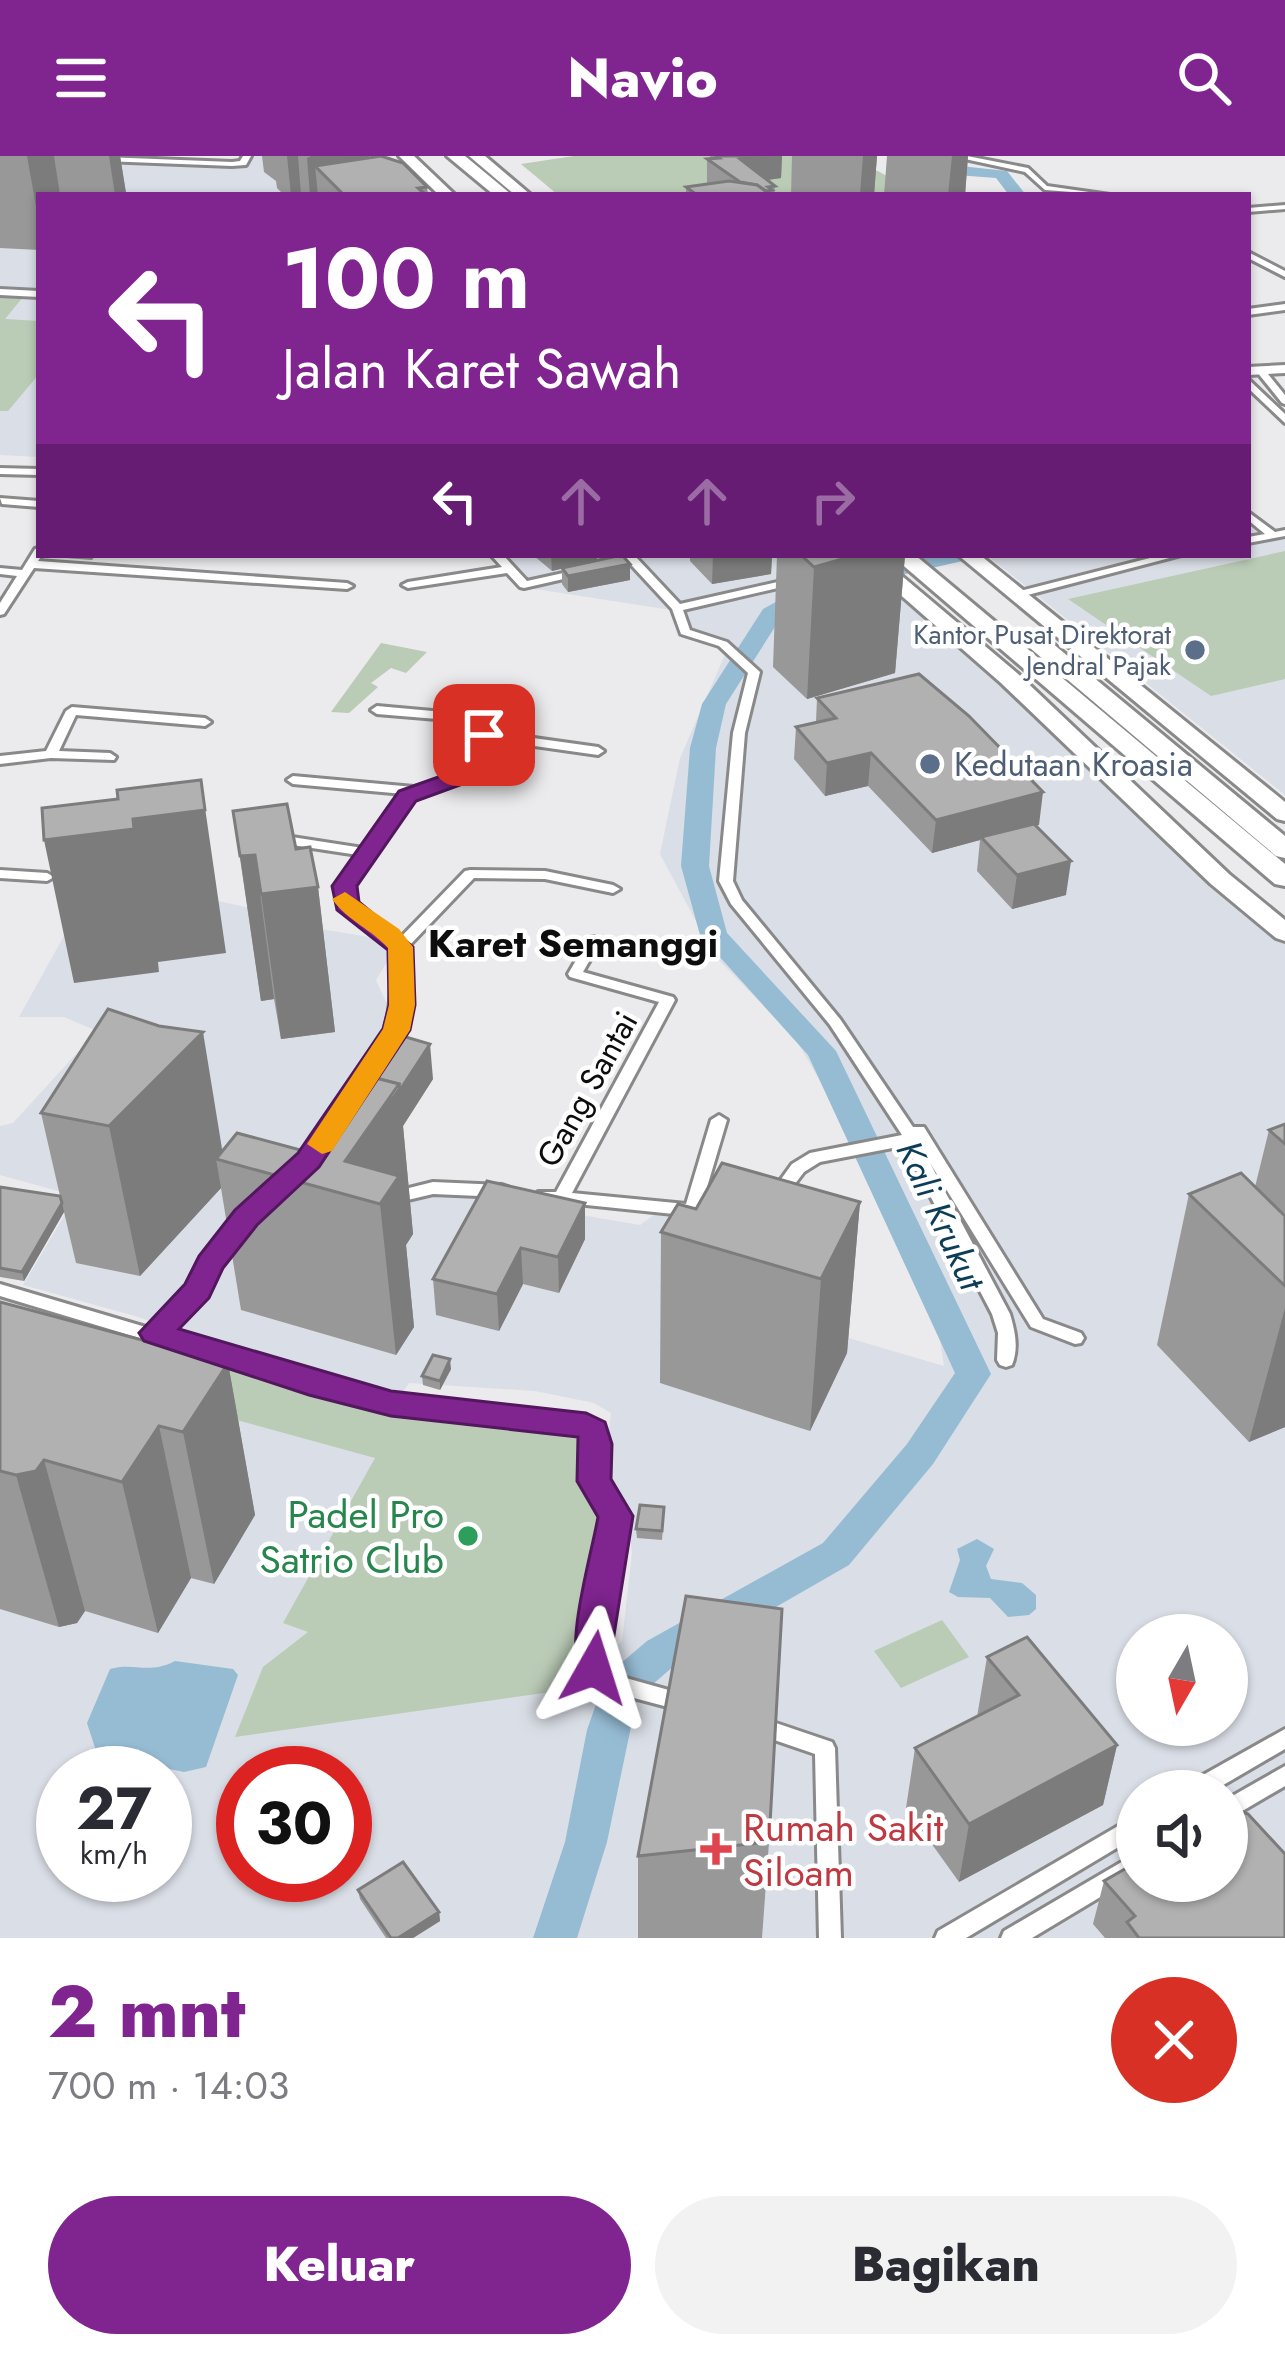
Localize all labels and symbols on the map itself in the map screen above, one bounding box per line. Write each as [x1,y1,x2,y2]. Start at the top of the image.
place label: Kantor Pusat Direktorat Jendral Pajak [913,615,1172,685]
marker: Kantor Pusat Direktorat Jendral Pajak [1182,637,1208,663]
pin [433,684,535,786]
place label: Kedutaan Kroasia [954,741,1193,788]
marker: Kedutaan Kroasia [917,751,943,777]
district label: Karet Semanggi [428,915,718,972]
street label: Gang Santai [525,1003,649,1175]
water label: Kali Krukut [884,1132,999,1301]
place label: Padel Pro Satrio Club [260,1486,444,1588]
marker: Padel Pro Satrio Club [455,1523,481,1549]
position arrow [531,1605,657,1731]
north arrow [1116,1614,1248,1746]
speed limit sign: 30 [216,1746,372,1902]
place label: Rumah Sakit Siloam [743,1799,944,1901]
marker: Rumah Sakit Siloam [700,1833,732,1865]

